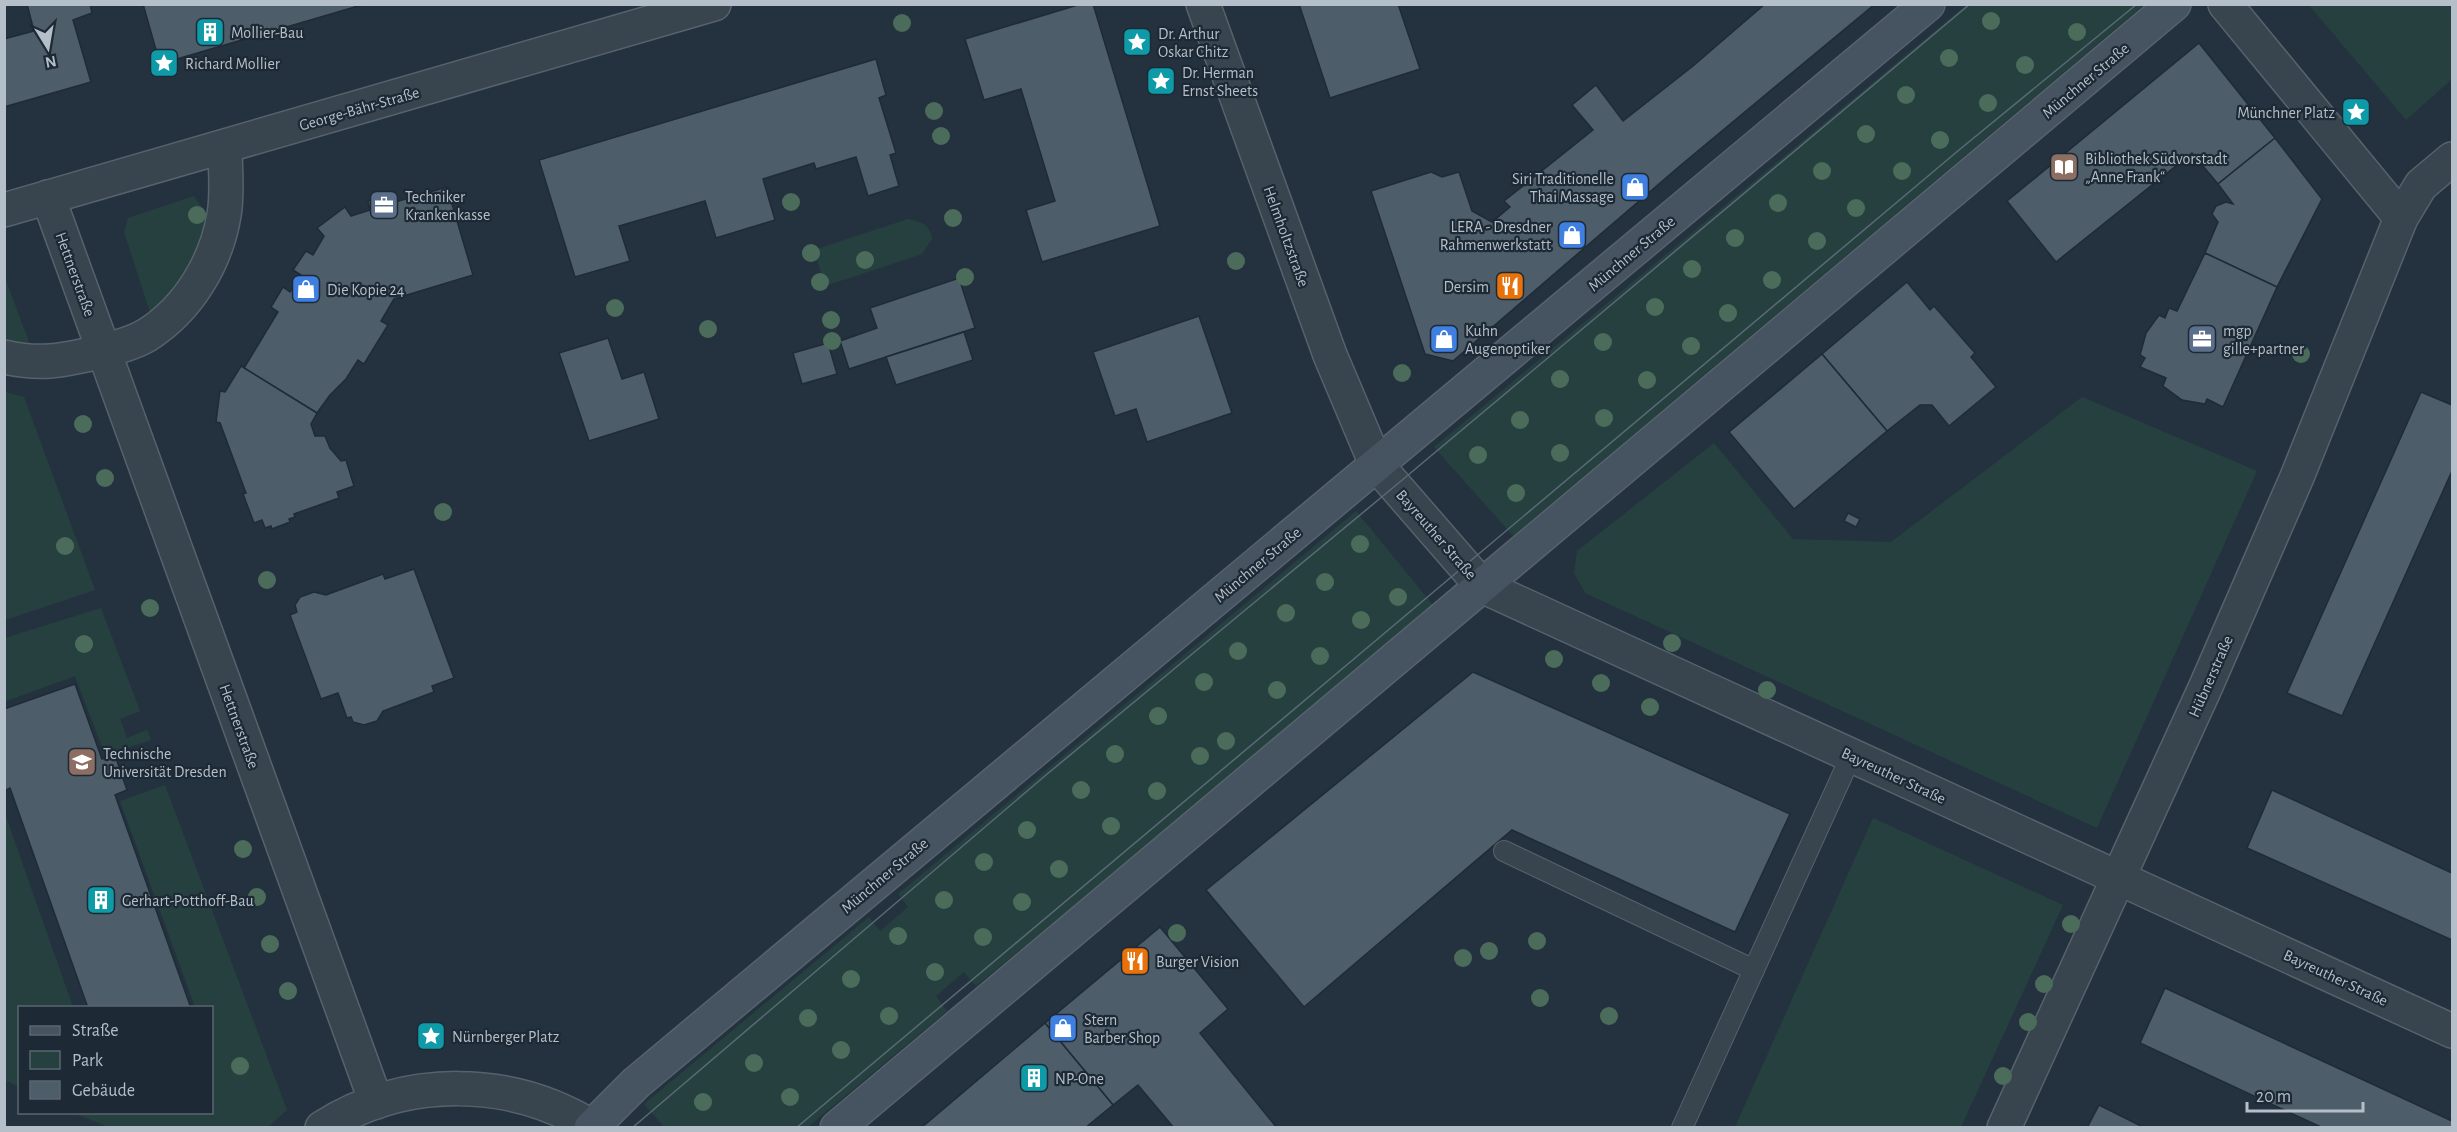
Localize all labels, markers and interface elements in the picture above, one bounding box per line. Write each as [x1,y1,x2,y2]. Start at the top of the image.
building icon: Mollier-Bau [194,16,226,48]
north arrow [18,18,78,78]
place label: Mollier-Bau [231,25,304,41]
place icon: Dr. Arthur Oskar Chitz [1121,26,1153,58]
place label: Dr. Arthur Oskar Chitz [1158,26,1229,60]
street label: Münchner Straße [2039,40,2132,121]
place icon: Richard Mollier [148,47,180,79]
text: N [44,53,58,71]
place label: Richard Mollier [185,56,281,72]
place icon: Dr. Herman Ernst Sheets [1145,65,1177,97]
place label: Dr. Herman Ernst Sheets [1182,65,1258,99]
street label: George-Bähr-Straße [297,84,421,134]
place icon: Münchner Platz [2340,96,2372,128]
place label: Münchner Platz [2237,105,2335,121]
library icon: Bibliothek Südvorstadt „Anne Frank“ [2048,151,2080,183]
place label: Bibliothek Südvorstadt „Anne Frank“ [2085,151,2227,185]
place label: Siri Traditionelle Thai Massage [1512,171,1614,205]
shop icon: Siri Traditionelle Thai Massage [1619,171,1651,203]
street label: Helmholtzstraße [1260,184,1312,289]
office icon: Techniker Krankenkasse [368,189,400,221]
place label: Techniker Krankenkasse [405,189,490,223]
street label: Münchner Straße [1585,213,1678,294]
place label: LERA - Dresdner Rahmenwerkstatt [1440,219,1552,253]
shop icon: LERA - Dresdner Rahmenwerkstatt [1556,219,1588,251]
street label: Hettnerstraße [52,230,98,319]
restaurant icon: Dersim [1494,270,1526,302]
shop icon: Die Kopie 24 [290,273,322,305]
place label: Dersim [1444,279,1489,295]
place label: Die Kopie 24 [327,282,405,298]
shop icon: Kuhn Augenoptiker [1428,323,1460,355]
place label: Kuhn Augenoptiker [1465,323,1551,357]
office icon: mgp gille+partner [2186,323,2218,355]
place label: mgp gille+partner [2223,323,2305,357]
street label: Bayreuther Straße [1392,487,1479,583]
street label: Münchner Straße [1211,524,1304,605]
street label: Hübnerstraße [2186,633,2236,720]
street label: Hettnerstraße [216,682,262,771]
street label: Bayreuther Straße [1838,745,1948,808]
school or university icon: Technische Universität Dresden [66,746,98,778]
place label: Technische Universität Dresden [103,746,227,780]
street label: Münchner Straße [838,835,931,916]
building icon: Gerhart-Potthoff-Bau [85,884,117,916]
place label: Gerhart-Potthoff-Bau [122,893,254,909]
restaurant icon: Burger Vision [1119,945,1151,977]
street label: Bayreuther Straße [2280,947,2390,1010]
place label: Burger Vision [1156,954,1239,970]
legend [18,1006,213,1114]
shop icon: Stern Barber Shop [1047,1012,1079,1044]
place label: Stern Barber Shop [1084,1012,1160,1046]
place icon: Nürnberger Platz [415,1020,447,1052]
text: Straße [72,1022,118,1040]
place label: Nürnberger Platz [452,1029,560,1045]
text: Park [72,1052,104,1070]
building icon: NP-One [1018,1062,1050,1094]
place label: NP-One [1055,1071,1104,1087]
scale bar [2247,1075,2362,1113]
text: Gebäude [72,1082,135,1100]
text: 20 m [2256,1088,2291,1106]

